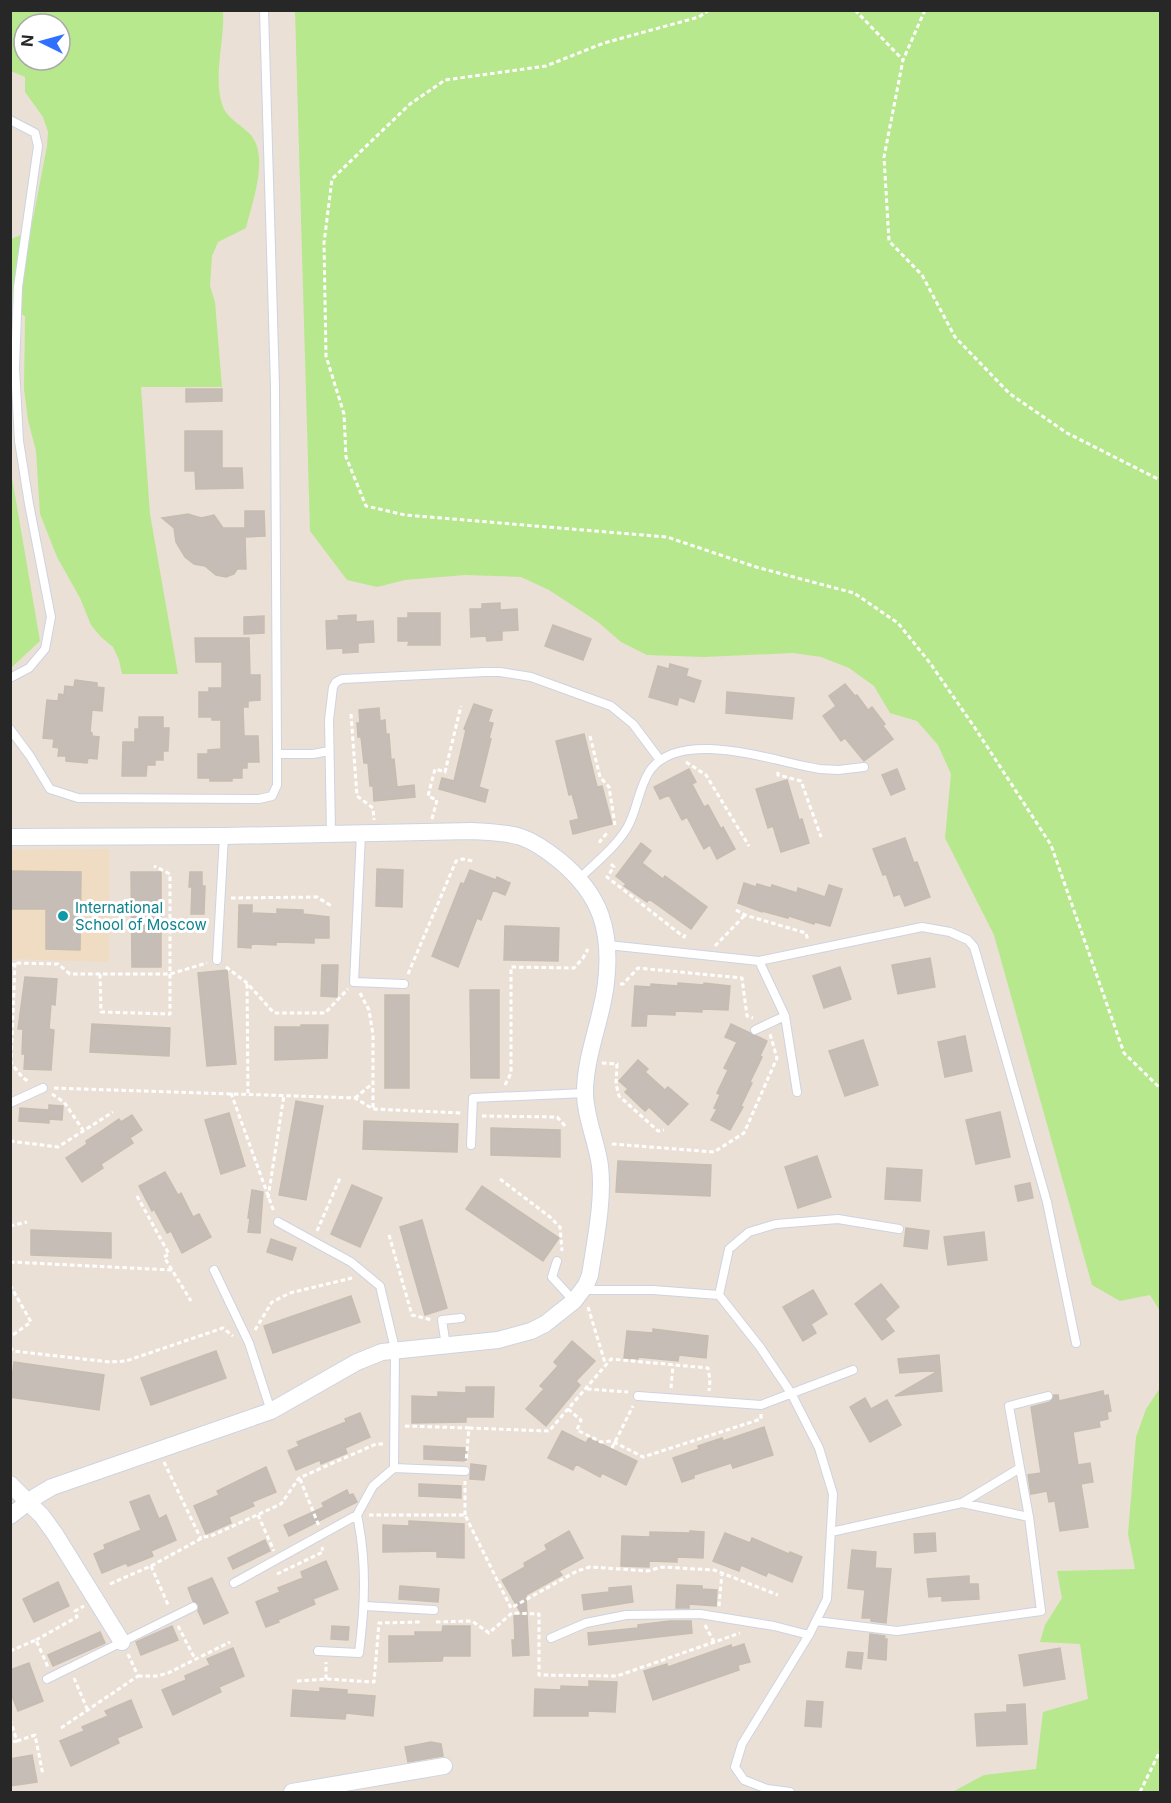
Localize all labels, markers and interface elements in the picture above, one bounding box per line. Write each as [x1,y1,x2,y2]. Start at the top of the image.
north arrow [12,12,72,72]
text: N [17,34,38,48]
place label: International School of Moscow [75,898,207,934]
marker: International School of Moscow [56,909,70,923]

